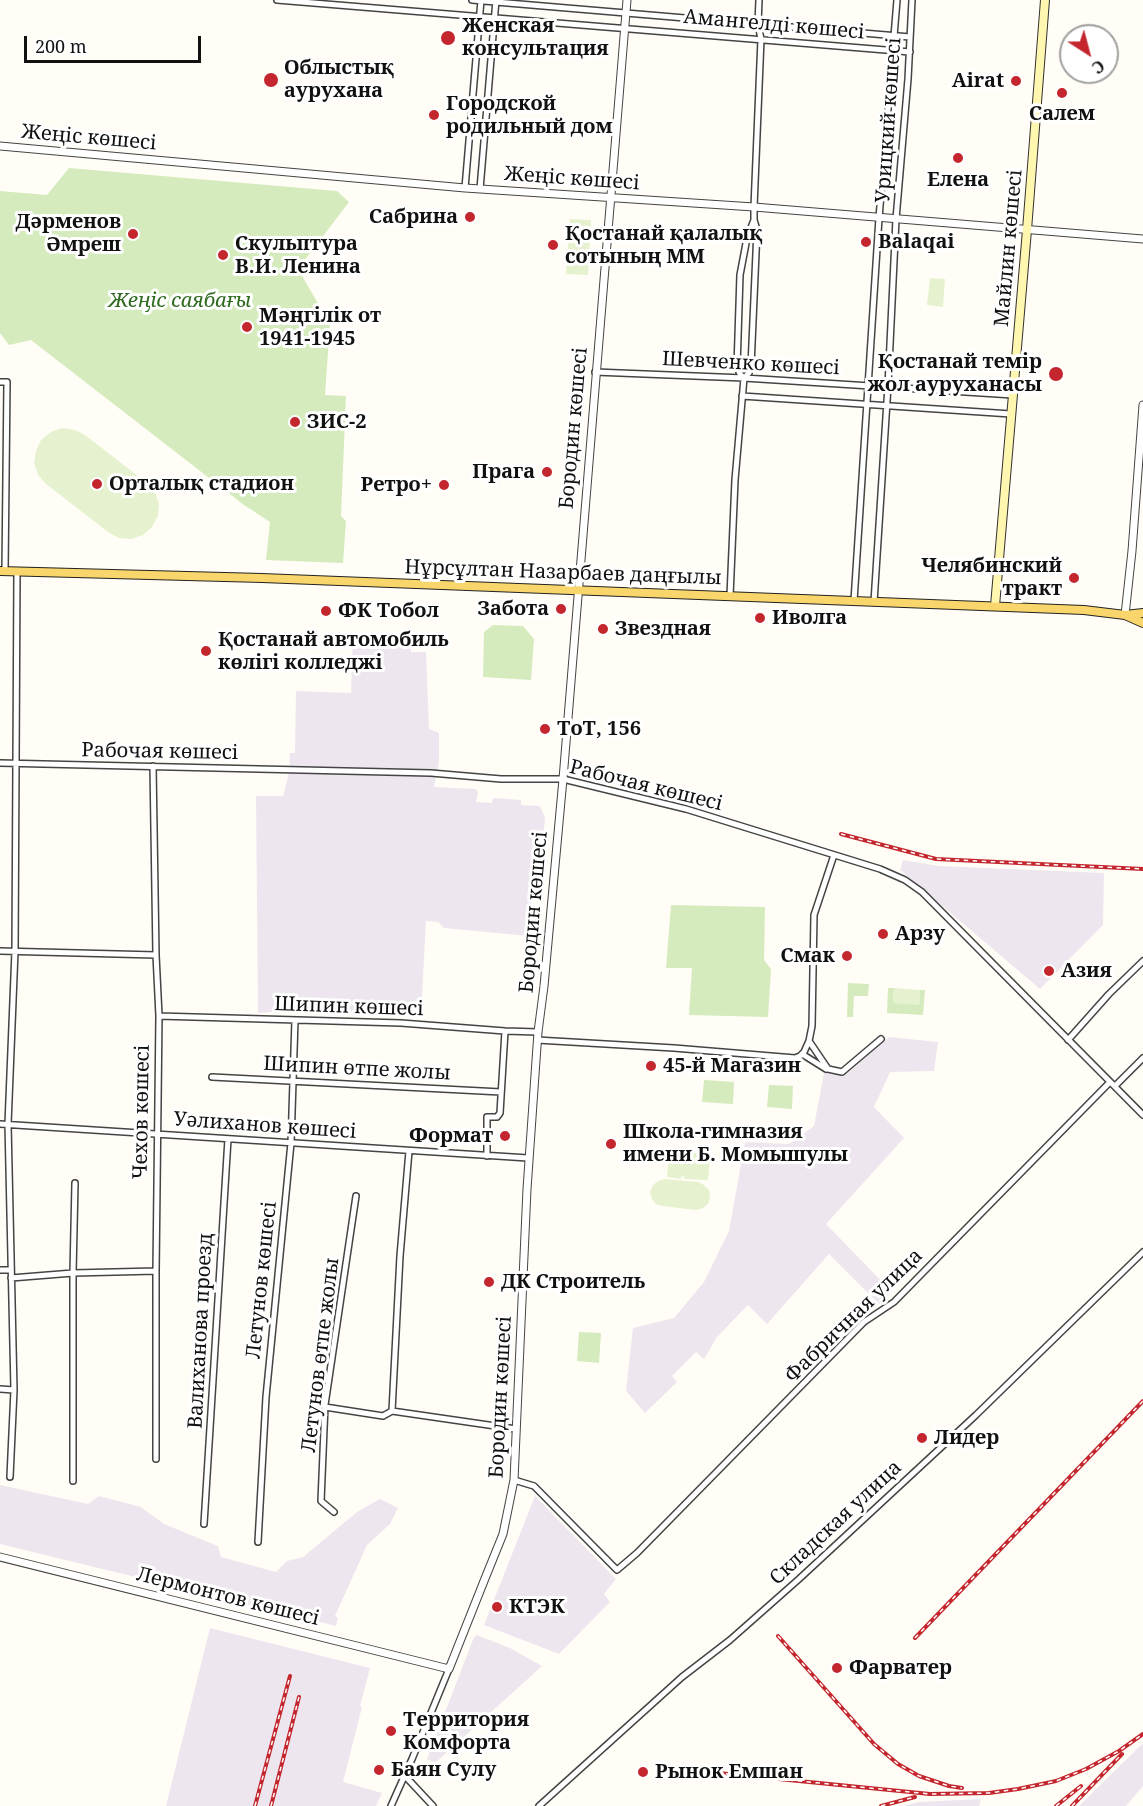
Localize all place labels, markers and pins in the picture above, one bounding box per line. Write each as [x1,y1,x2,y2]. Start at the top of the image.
place label: Женская консультация [462,14,609,61]
marker: Женская консультация [439,29,457,47]
place label: Облыстық аурухана [284,56,394,103]
place label: Airat [952,69,1004,93]
marker: Облыстық аурухана [262,71,280,89]
marker: Airat [1009,74,1023,88]
marker: Салем [1055,86,1069,100]
place label: Городской родильный дом [446,92,612,139]
place label: Салем [1029,102,1095,126]
marker: Городской родильный дом [427,108,441,122]
marker: Елена [951,151,965,165]
place label: Елена [927,168,989,192]
place label: Сабрина [369,205,458,229]
place label: Дәрменов Әмреш [16,210,121,257]
marker: Сабрина [463,210,477,224]
place label: Қостанай қалалық сотының ММ [565,222,763,269]
marker: Дәрменов Әмреш [126,227,140,241]
place label: Balaqai [878,230,954,254]
place label: Скульптура В.И. Ленина [235,232,361,279]
marker: Balaqai [859,235,873,249]
marker: Қостанай қалалық сотының ММ [546,238,560,252]
marker: Скульптура В.И. Ленина [216,248,230,262]
place label: Мәңгілік от 1941-1945 [259,304,381,351]
marker: Мәңгілік от 1941-1945 [240,320,254,334]
place label: Қостанай темір жол ауруханасы [867,350,1042,397]
marker: Қостанай темір жол ауруханасы [1047,365,1065,383]
place label: ЗИС-2 [307,410,367,434]
marker: ЗИС-2 [288,415,302,429]
place label: Прага [472,460,535,484]
marker: Прага [540,465,554,479]
place label: Орталық стадион [109,472,294,496]
place label: Ретро+ [361,473,432,497]
marker: Орталық стадион [90,477,104,491]
marker: Ретро+ [437,478,451,492]
place label: Челябинский тракт [921,554,1062,601]
marker: Челябинский тракт [1067,571,1081,585]
place label: Забота [478,597,549,621]
place label: ФК Тобол [338,599,439,623]
marker: Забота [554,602,568,616]
marker: ФК Тобол [319,604,333,618]
place label: Иволга [772,606,847,630]
marker: Иволга [753,611,767,625]
place label: Звездная [615,617,711,641]
marker: Звездная [596,622,610,636]
place label: Қостанай автомобиль көлігі колледжі [218,628,449,675]
marker: Қостанай автомобиль көлігі колледжі [199,644,213,658]
place label: ТоТ, 156 [557,717,641,741]
marker: ТоТ, 156 [538,722,552,736]
place label: Арзу [895,922,945,946]
marker: Арзу [876,927,890,941]
place label: Смак [781,944,835,968]
marker: Смак [840,949,854,963]
place label: Азия [1061,959,1112,983]
marker: Азия [1042,964,1056,978]
place label: 45-й Магазин [663,1054,801,1078]
marker: 45-й Магазин [644,1059,658,1073]
place label: Школа-гимназия имени Б. Момышулы [623,1120,848,1167]
place label: Формат [409,1124,493,1148]
marker: Формат [498,1129,512,1143]
marker: Школа-гимназия имени Б. Момышулы [604,1137,618,1151]
place label: ДК Строитель [501,1270,645,1294]
marker: ДК Строитель [482,1275,496,1289]
place label: Лидер [934,1426,999,1450]
marker: Лидер [915,1431,929,1445]
place label: КТЭК [509,1595,565,1619]
marker: КТЭК [490,1600,504,1614]
place label: Фарватер [849,1656,952,1680]
marker: Фарватер [830,1661,844,1675]
place label: Территория Комфорта [403,1708,529,1755]
marker: Территория Комфорта [384,1724,398,1738]
place label: Баян Сулу [391,1758,496,1782]
place label: Рынок Емшан [655,1760,803,1784]
marker: Баян Сулу [372,1763,386,1777]
marker: Рынок Емшан [636,1765,650,1779]

